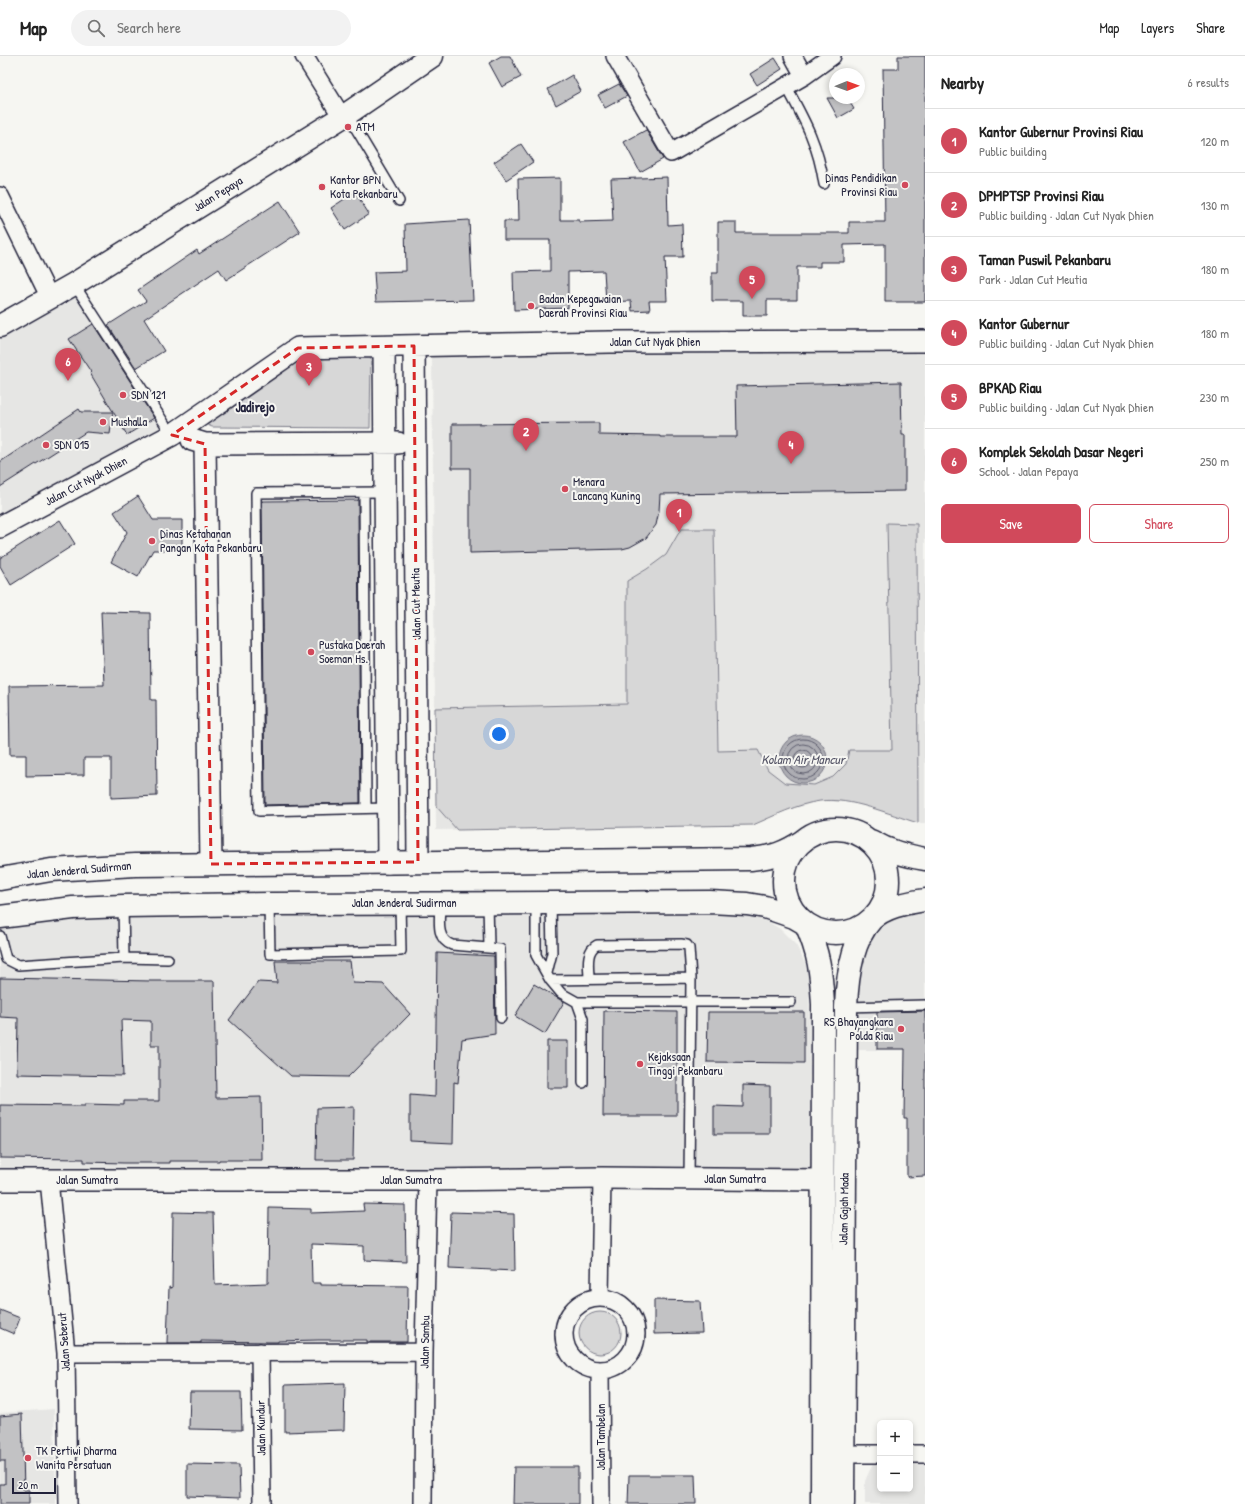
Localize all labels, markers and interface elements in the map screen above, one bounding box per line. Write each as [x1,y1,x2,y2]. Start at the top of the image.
search box [71,10,351,46]
text: Map [20,15,47,41]
icon: search [85,17,107,39]
text: Search here [117,17,181,38]
text: Map [1099,18,1119,37]
text: Layers [1141,18,1174,37]
text: Share [1196,18,1225,37]
north arrow [829,68,865,104]
text: Nearby [941,71,984,94]
text: 6 results [1188,73,1229,91]
place label: ATM [356,118,375,135]
text: Kantor Gubernur Provinsi Riau [979,121,1143,142]
marker: ATM [343,122,353,132]
text: 1 [952,132,956,150]
text: 120 m [1201,132,1229,150]
text: Public building [979,142,1047,160]
place label: Dinas Pendidikan Provinsi Riau [825,169,897,200]
place label: Kantor BPN Kota Pekanbaru [330,171,398,202]
street label: Jalan Pepaya [190,172,246,215]
marker: Dinas Pendidikan Provinsi Riau [900,180,910,190]
marker: Kantor BPN Kota Pekanbaru [317,182,327,192]
text: DPMPTSP Provinsi Riau [979,185,1104,206]
text: 2 [951,196,957,214]
text: 130 m [1201,196,1229,214]
text: Public building · Jalan Cut Nyak Dhien [979,206,1154,224]
text: Taman Puswil Pekanbaru [979,249,1111,270]
text: 3 [951,260,957,278]
text: 180 m [1201,260,1229,278]
pin: 5 [739,266,765,299]
text: Park · Jalan Cut Meutia [979,270,1087,288]
place label: Badan Kepegawaian Daerah Provinsi Riau [539,290,627,321]
marker: Badan Kepegawaian Daerah Provinsi Riau [526,301,536,311]
text: Kantor Gubernur [979,313,1070,334]
text: 4 [952,324,956,342]
text: 180 m [1201,324,1229,342]
street label: Jalan Cut Nyak Dhien [609,333,701,350]
text: Public building · Jalan Cut Nyak Dhien [979,334,1154,352]
pin: 6 [55,348,81,381]
pin: 3 [296,353,322,386]
text: BPKAD Riau [979,377,1042,398]
place label: SDN 121 [131,386,166,403]
text: 5 [951,388,957,406]
text: 230 m [1199,388,1229,406]
marker: SDN 121 [118,390,128,400]
district label: Jadirejo [235,397,275,417]
text: Public building · Jalan Cut Nyak Dhien [979,398,1154,416]
place label: Mushalla [111,413,147,430]
marker: Mushalla [98,417,108,427]
pin: 2 [513,418,539,451]
pin: 4 [778,431,804,464]
place label: SDN 015 [54,436,89,453]
marker: SDN 015 [41,440,51,450]
text: Komplek Sekolah Dasar Negeri [979,441,1144,462]
street label: Jalan Cut Nyak Dhien [42,452,130,509]
text: 6 [951,452,957,470]
text: 250 m [1200,452,1229,470]
text: School · Jalan Pepaya [979,462,1078,480]
place label: Menara Lancang Kuning [573,473,640,504]
marker: Menara Lancang Kuning [560,484,570,494]
pin: 1 [666,499,692,532]
button: Save [941,504,1081,543]
button: Share [1089,504,1229,543]
place label: Dinas Ketahanan Pangan Kota Pekanbaru [160,525,262,556]
marker: Dinas Ketahanan Pangan Kota Pekanbaru [147,536,157,546]
street label: Jalan Cut Meutia [406,568,425,640]
place label: Pustaka Daerah Soeman Hs. [319,636,385,667]
marker: Pustaka Daerah Soeman Hs. [306,647,316,657]
your location [489,724,509,744]
water label: Kolam Air Mancur [761,750,847,768]
street label: Jalan Jenderal Sudirman [26,856,132,883]
street label: Jalan Jenderal Sudirman [351,894,457,911]
place label: RS Bhayangkara Polda Riau [824,1013,893,1044]
marker: RS Bhayangkara Polda Riau [896,1024,906,1034]
place label: Kejaksaan Tinggi Pekanbaru [648,1048,723,1079]
marker: Kejaksaan Tinggi Pekanbaru [635,1059,645,1069]
street label: Jalan Sumatra [704,1170,766,1187]
street label: Jalan Sumatra [56,1171,118,1188]
street label: Jalan Sumatra [380,1171,442,1188]
street label: Jalan Gajah Mada [834,1172,853,1245]
street label: Jalan Seberut [53,1311,74,1372]
street label: Jalan Sambu [416,1315,433,1369]
street label: Jalan Kundur [252,1400,269,1456]
street label: Jalan Tambelan [592,1404,609,1470]
map controls [877,1420,913,1492]
button: + [877,1420,913,1456]
place label: TK Pertiwi Dharma Wanita Persatuan [36,1442,117,1473]
marker: TK Pertiwi Dharma Wanita Persatuan [23,1453,33,1463]
button: − [877,1456,913,1492]
scale bar [12,1476,56,1495]
text: 20 m [18,1478,38,1492]

